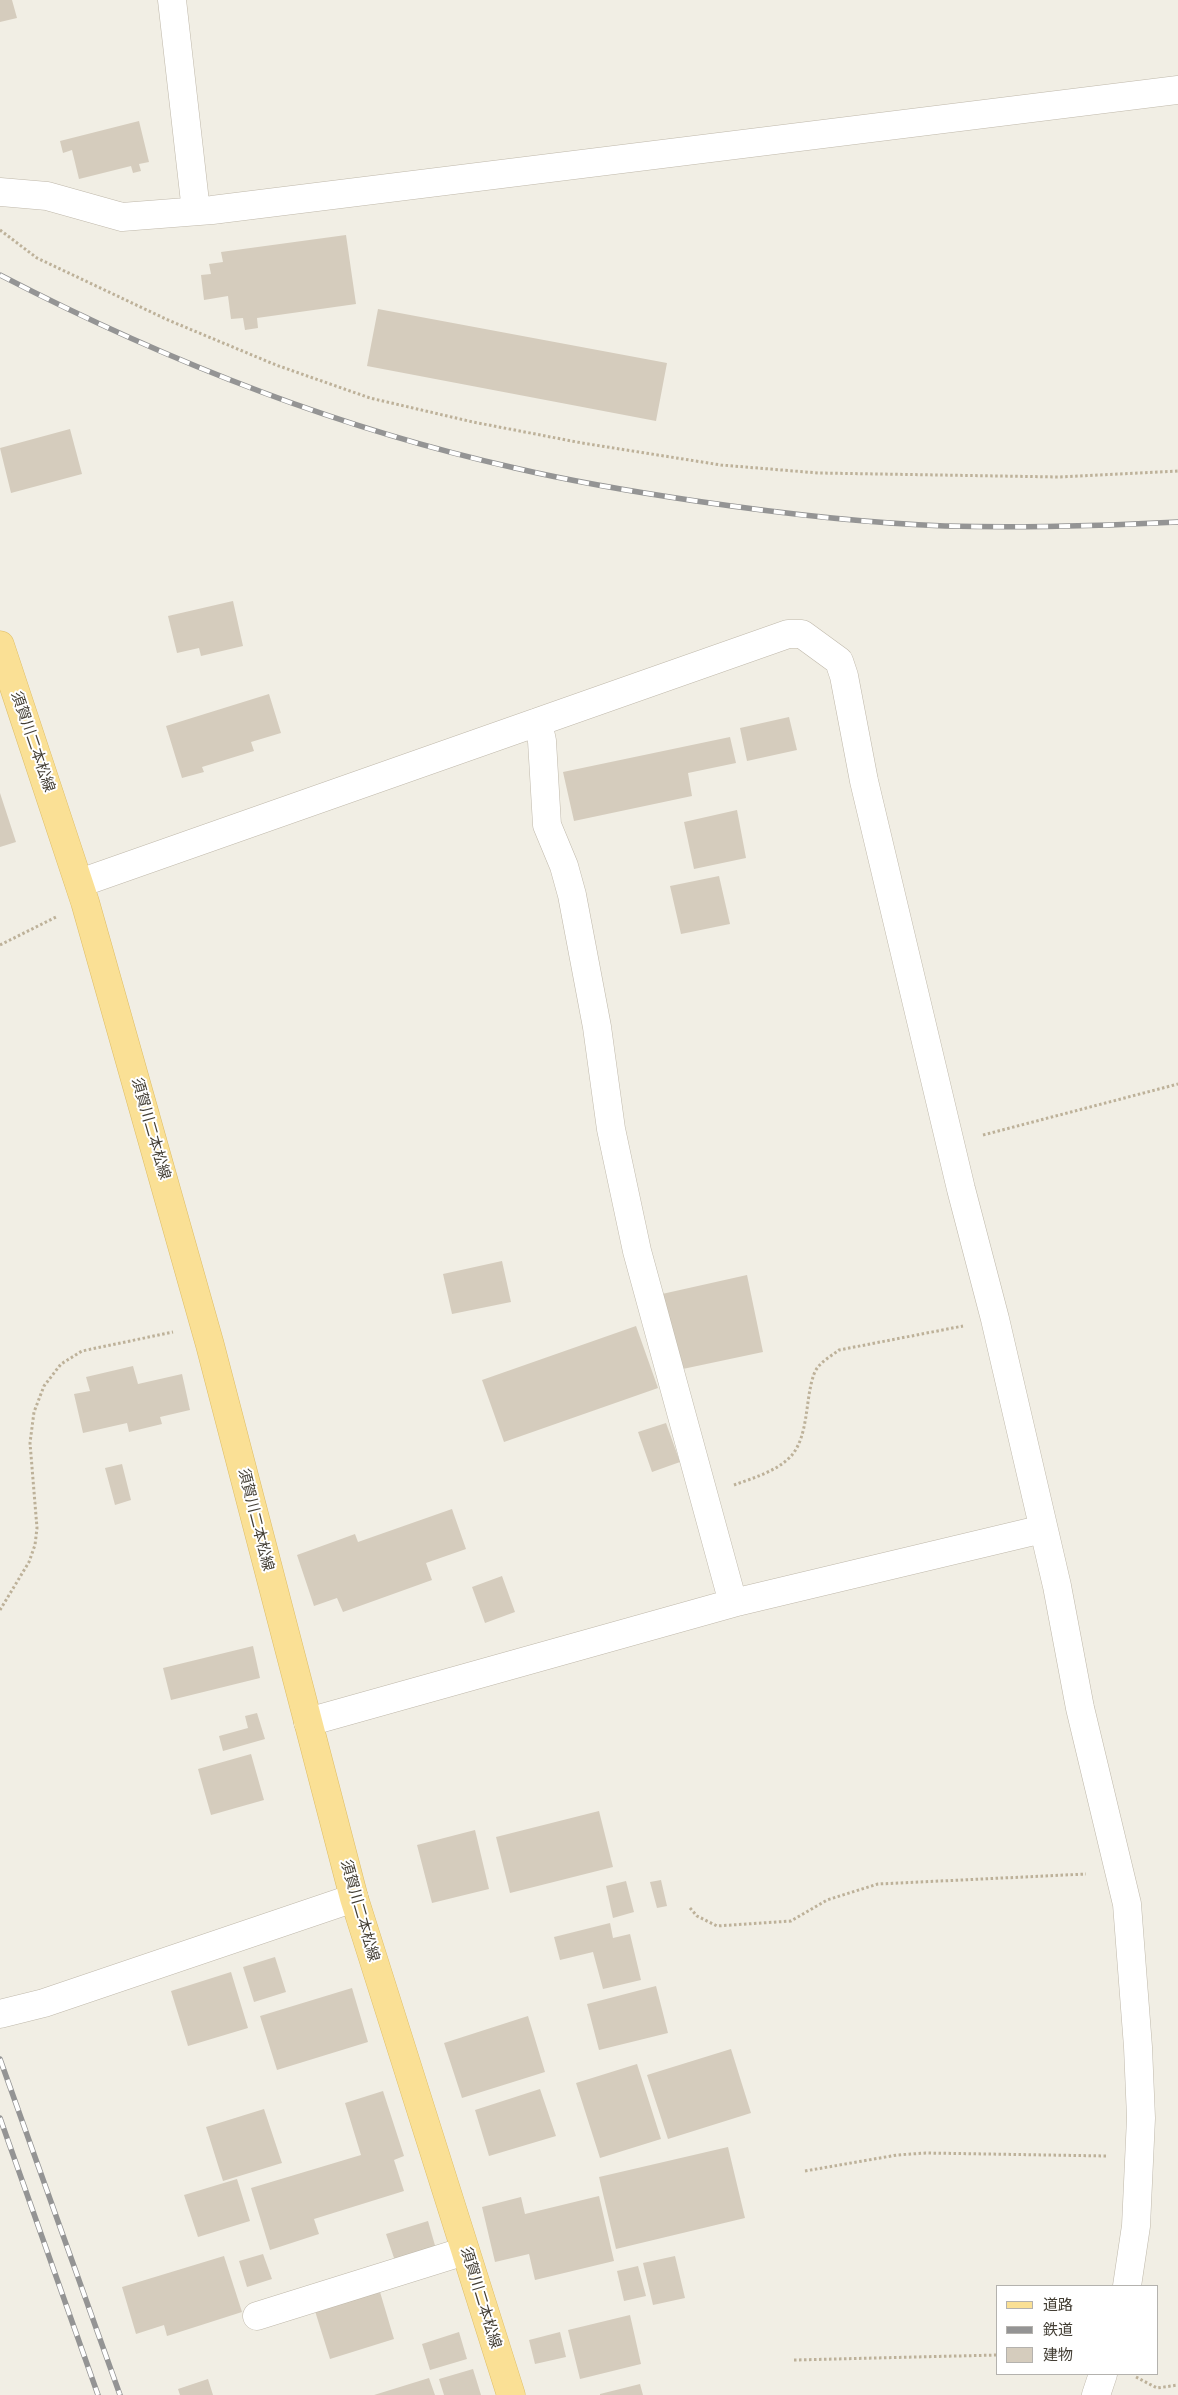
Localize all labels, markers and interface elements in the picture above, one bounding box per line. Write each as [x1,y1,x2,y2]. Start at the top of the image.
street label: 須賀川二本松線 [6,689,58,795]
street label: 須賀川二本松線 [127,1076,173,1182]
street label: 須賀川二本松線 [234,1467,276,1573]
street label: 須賀川二本松線 [336,1858,382,1964]
street label: 須賀川二本松線 [456,2245,504,2351]
legend [996,2285,1158,2375]
text: 道路 [1043,2294,1073,2315]
text: 鉄道 [1043,2319,1073,2340]
text: 建物 [1043,2344,1073,2365]

